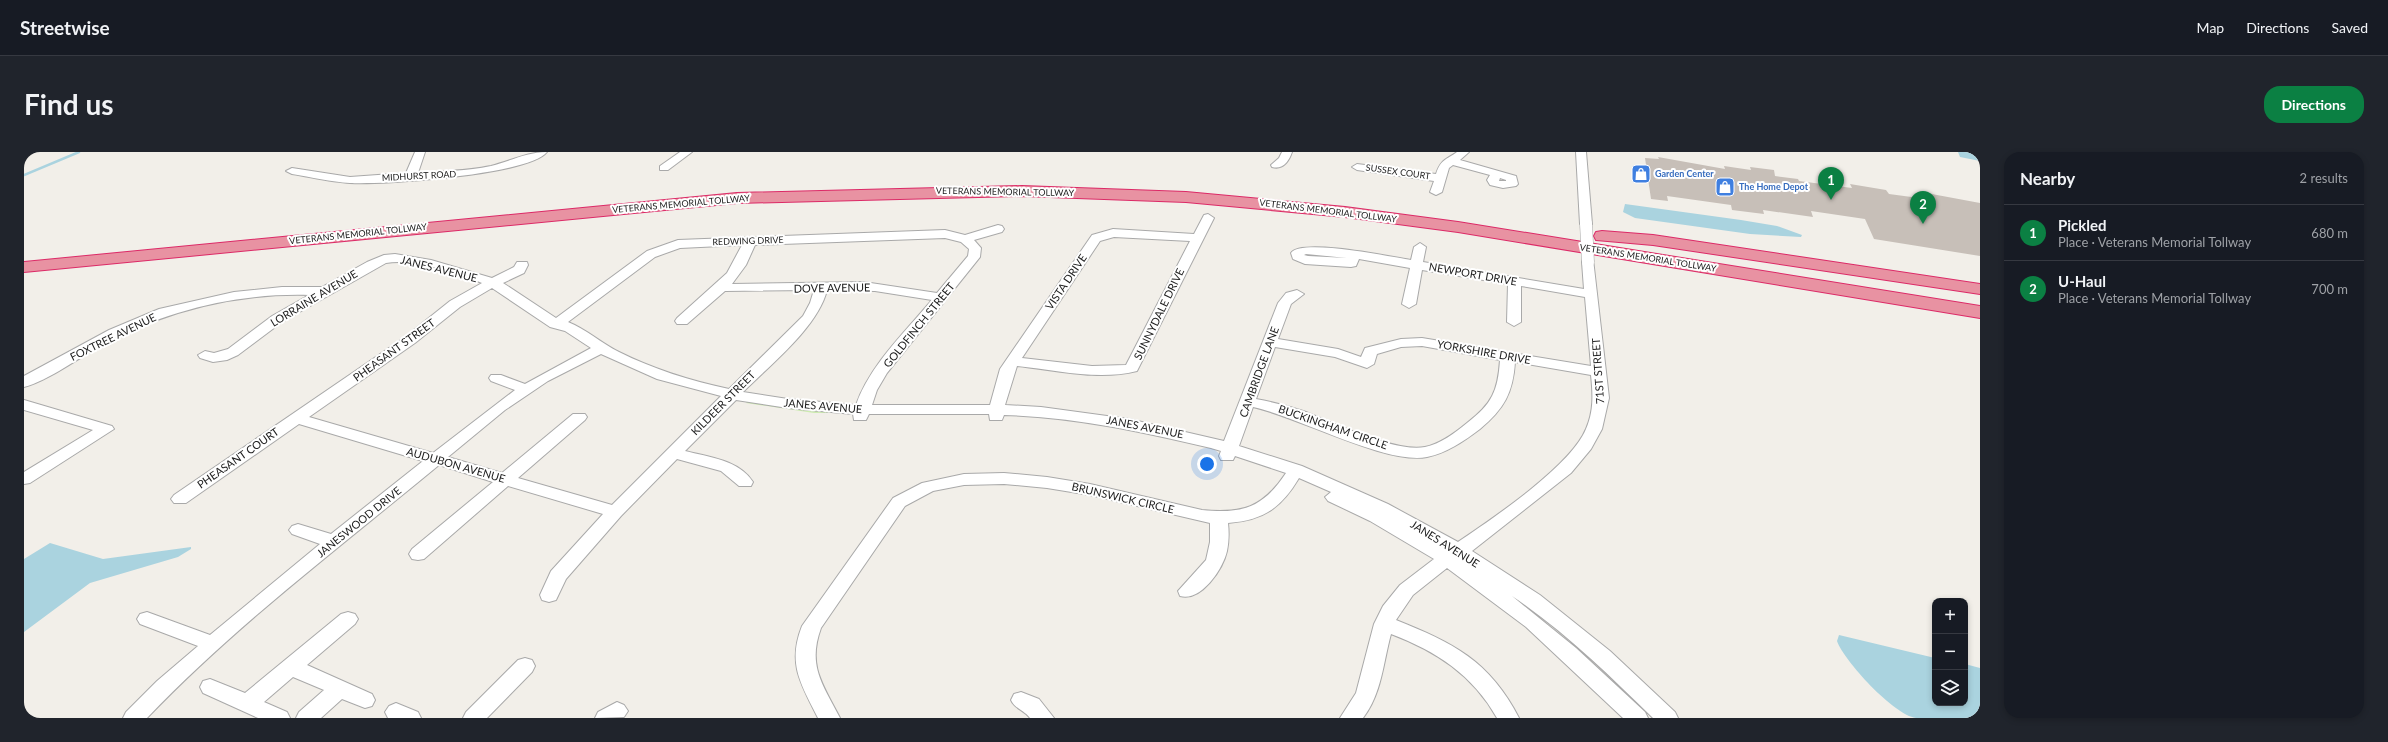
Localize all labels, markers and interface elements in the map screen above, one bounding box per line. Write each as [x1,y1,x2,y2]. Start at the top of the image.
text: Streetwise [20,16,110,39]
text: Map [2197,19,2224,36]
text: Directions [2246,19,2309,36]
text: Saved [2331,19,2368,36]
button: Directions [2264,86,2364,123]
text: Find us [24,87,114,121]
street label: SUSSEX COURT [1365,162,1432,182]
shop icon: Garden Center [1630,163,1652,185]
pin: 1 [1818,167,1844,200]
street label: MIDHURST ROAD [381,168,457,183]
place label: Garden Center [1655,168,1714,179]
text: Nearby [2020,168,2075,189]
text: 2 results [2300,170,2348,186]
shop icon: The Home Depot [1714,176,1736,198]
place label: The Home Depot [1739,181,1809,192]
street label: VETERANS MEMORIAL TOLLWAY [936,185,1075,198]
pin: 2 [1910,191,1936,224]
street label: VETERANS MEMORIAL TOLLWAY [612,192,751,215]
street label: VETERANS MEMORIAL TOLLWAY [1259,197,1398,224]
text: Pickled [2058,216,2107,234]
street label: VETERANS MEMORIAL TOLLWAY [289,221,428,246]
text: 1 [2029,225,2037,241]
text: 680 m [2311,225,2348,241]
street label: REDWING DRIVE [712,234,784,247]
text: Place · Veterans Memorial Tollway [2058,234,2251,250]
street label: VETERANS MEMORIAL TOLLWAY [1579,241,1718,274]
street label: VISTA DRIVE [1042,251,1089,312]
street label: JANES AVENUE [399,253,479,284]
street label: NEWPORT DRIVE [1428,259,1518,288]
street label: LORRAINE AVENUE [268,266,360,329]
street label: SUNNYDALE DRIVE [1131,266,1186,362]
text: U-Haul [2058,272,2106,290]
street label: GOLDFINCH STREET [880,279,957,370]
street label: DOVE AVENUE [794,280,870,295]
text: 2 [2029,281,2037,297]
text: 700 m [2311,281,2348,297]
text: Place · Veterans Memorial Tollway [2058,290,2251,306]
street label: FOXTREE AVENUE [68,310,158,363]
street label: PHEASANT STREET [350,315,438,384]
street label: CAMBRIDGE LANE [1236,325,1281,419]
street label: YORKSHIRE DRIVE [1436,337,1532,366]
street label: 71ST STREET [1589,337,1606,405]
street label: KILDEER STREET [688,368,758,437]
street label: JANES AVENUE [783,396,863,415]
street label: BUCKINGHAM CIRCLE [1277,402,1390,451]
street label: JANES AVENUE [1105,413,1185,440]
street label: PHEASANT COURT [194,424,281,491]
street label: AUDUBON AVENUE [405,444,507,485]
your location [1197,454,1217,474]
street label: BRUNSWICK CIRCLE [1071,479,1176,516]
street label: JANESWOOD DRIVE [314,484,404,560]
street label: JANES AVENUE [1408,517,1482,570]
map controls [1932,598,1968,706]
button: + [1932,598,1968,634]
button: − [1932,634,1968,670]
button: layers [1932,670,1968,706]

